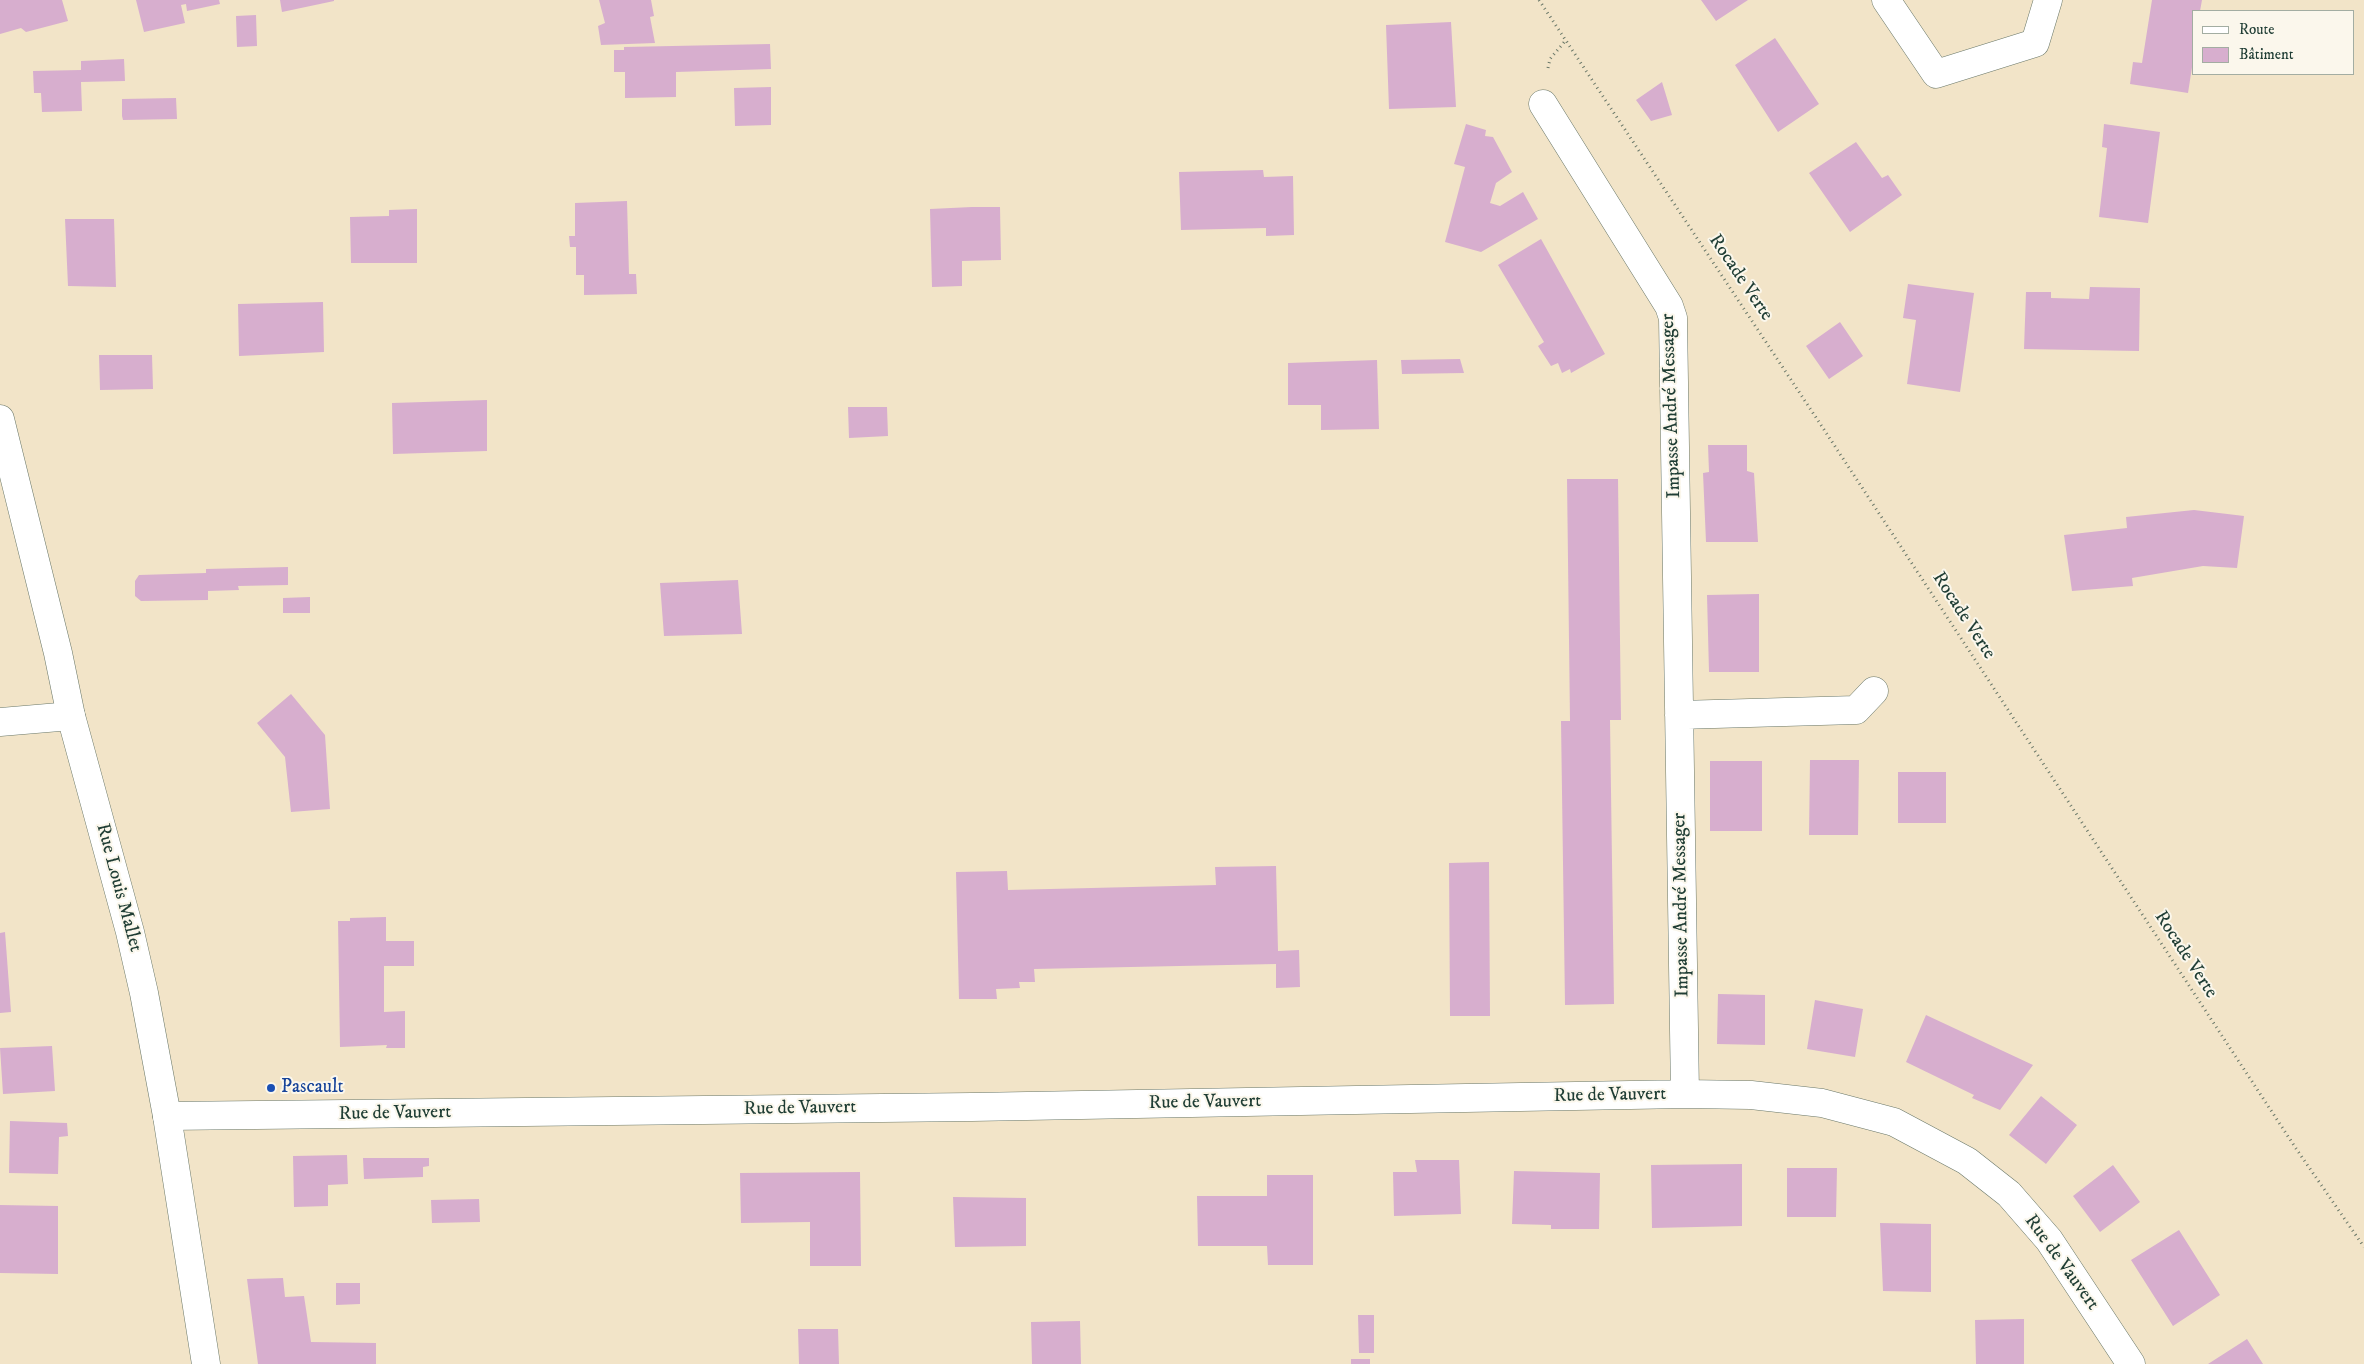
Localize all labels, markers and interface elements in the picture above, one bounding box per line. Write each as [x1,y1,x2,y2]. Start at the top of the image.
legend [2192,10,2354,75]
text: Route [2239,20,2274,39]
text: Bâtiment [2239,45,2294,64]
street label: Rocade Verte [1703,230,1777,326]
street label: Impasse André Messager [1657,313,1687,499]
street label: Rocade Verte [1926,568,2000,664]
street label: Impasse André Messager [1669,812,1695,998]
street label: Rue Louis Mallet [90,821,146,955]
street label: Rocade Verte [2148,907,2222,1003]
place label: Pascault [281,1077,344,1099]
marker: Pascault [265,1082,277,1094]
street label: Rue de Vauvert [1554,1084,1666,1108]
street label: Rue de Vauvert [1149,1091,1261,1115]
street label: Rue de Vauvert [744,1097,856,1121]
street label: Rue de Vauvert [339,1102,451,1126]
street label: Rue de Vauvert [2019,1211,2103,1315]

